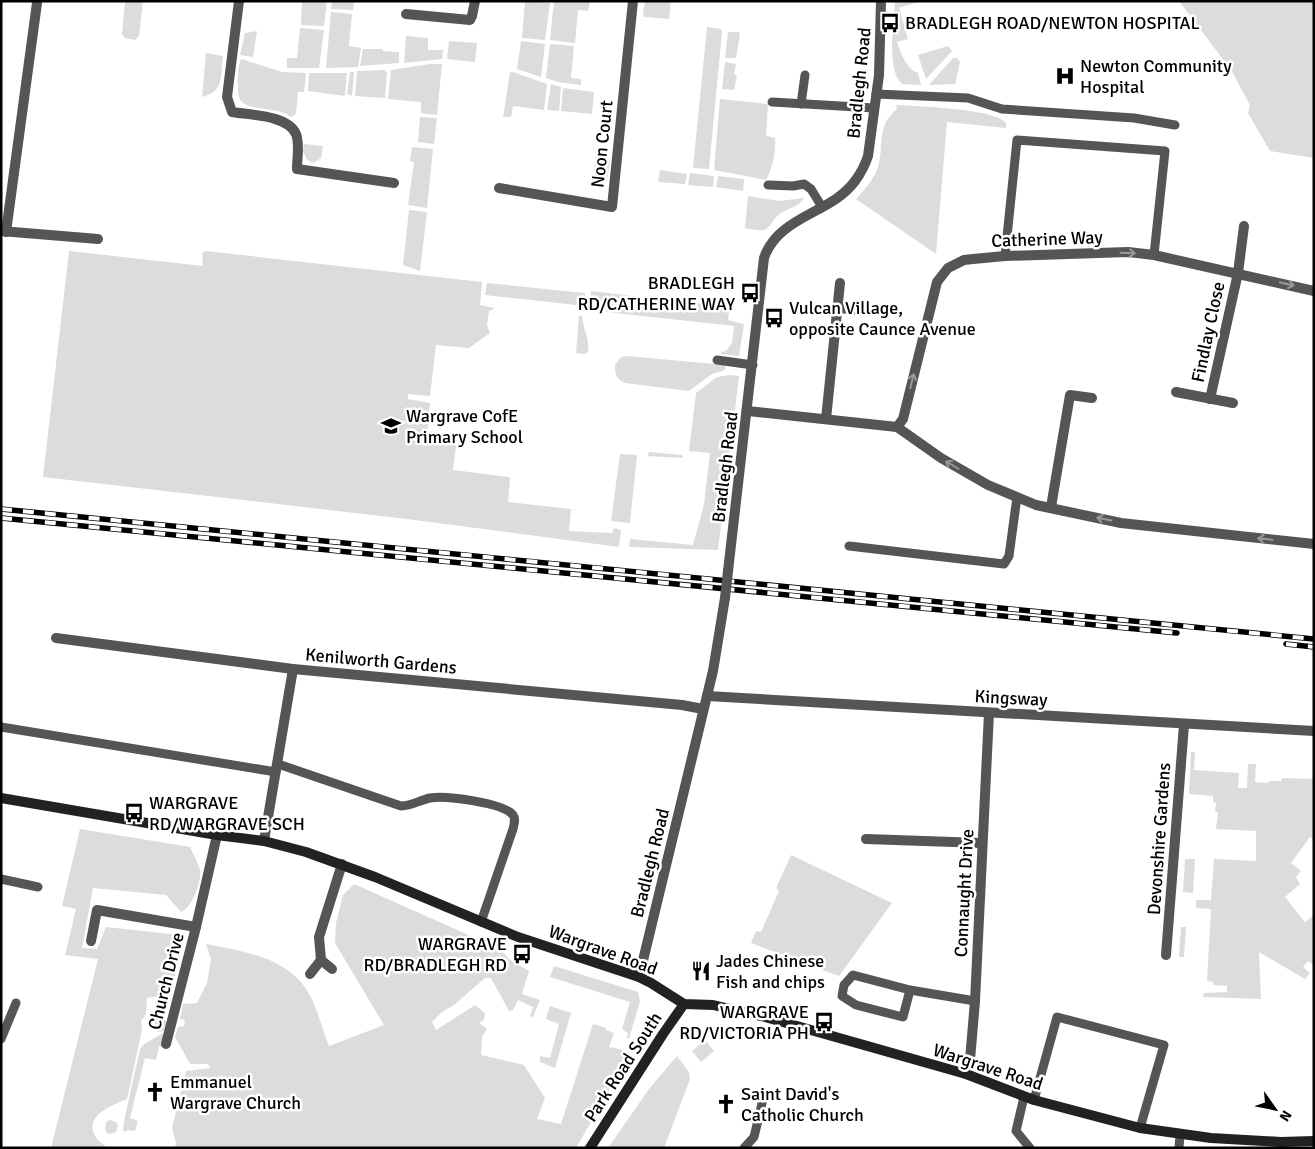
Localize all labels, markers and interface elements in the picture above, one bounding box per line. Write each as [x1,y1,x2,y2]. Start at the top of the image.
bus stop icon: BRADLEGH ROAD/NEWTON HOSPITAL [879,12,901,34]
place label: BRADLEGH ROAD/NEWTON HOSPITAL [905,12,1200,34]
street label: Bradlegh Road [842,26,876,140]
place label: Newton Community Hospital [1080,55,1232,98]
hospital icon: Newton Community Hospital [1054,65,1076,87]
street label: Noon Court [586,99,618,189]
street label: Catherine Way [991,226,1104,252]
one-way arrow [1120,248,1136,258]
place label: BRADLEGH RD/CATHERINE WAY [577,272,735,315]
street label: Findlay Close [1187,280,1229,384]
one-way arrow [1279,280,1295,289]
bus stop icon: BRADLEGH RD/CATHERINE WAY [739,282,761,304]
place label: Vulcan Village, opposite Caunce Avenue [789,297,976,340]
bus stop icon: Vulcan Village, opposite Caunce Avenue [763,307,785,329]
one-way arrow [908,374,917,390]
place label: Wargrave CofE Primary School [406,405,523,448]
street label: Bradlegh Road [707,410,743,524]
school or university icon: Wargrave CofE Primary School [380,415,402,437]
one-way arrow [945,460,960,470]
one-way arrow [1097,514,1113,523]
one-way arrow [1258,534,1274,544]
street label: Kenilworth Gardens [304,643,458,679]
street label: Kingsway [974,685,1049,711]
street label: Devonshire Gardens [1143,762,1175,916]
place label: WARGRAVE RD/WARGRAVE SCH [149,792,305,835]
bus stop icon: WARGRAVE RD/WARGRAVE SCH [123,802,145,824]
street label: Bradlegh Road [626,806,674,920]
street label: Connaught Drive [950,828,978,958]
street label: Wargrave Road [545,920,661,980]
street label: Church Drive [143,930,189,1032]
place label: WARGRAVE RD/BRADLEGH RD [364,933,507,976]
bus stop icon: WARGRAVE RD/BRADLEGH RD [511,943,533,965]
place label: Jades Chinese Fish and chips [716,950,825,993]
restaurant icon: Jades Chinese Fish and chips [690,960,712,982]
place label: WARGRAVE RD/VICTORIA PH [679,1001,809,1044]
street label: Park Road South [579,1008,667,1126]
bus stop icon: WARGRAVE RD/VICTORIA PH [813,1011,835,1033]
street label: Wargrave Road [930,1039,1046,1095]
place label: Emmanuel Wargrave Church [170,1071,301,1114]
church icon: Emmanuel Wargrave Church [144,1081,166,1103]
place label: Saint David's Catholic Church [741,1083,864,1126]
north arrow [1250,1084,1300,1134]
church icon: Saint David's Catholic Church [715,1093,737,1115]
text: N [1276,1107,1295,1125]

